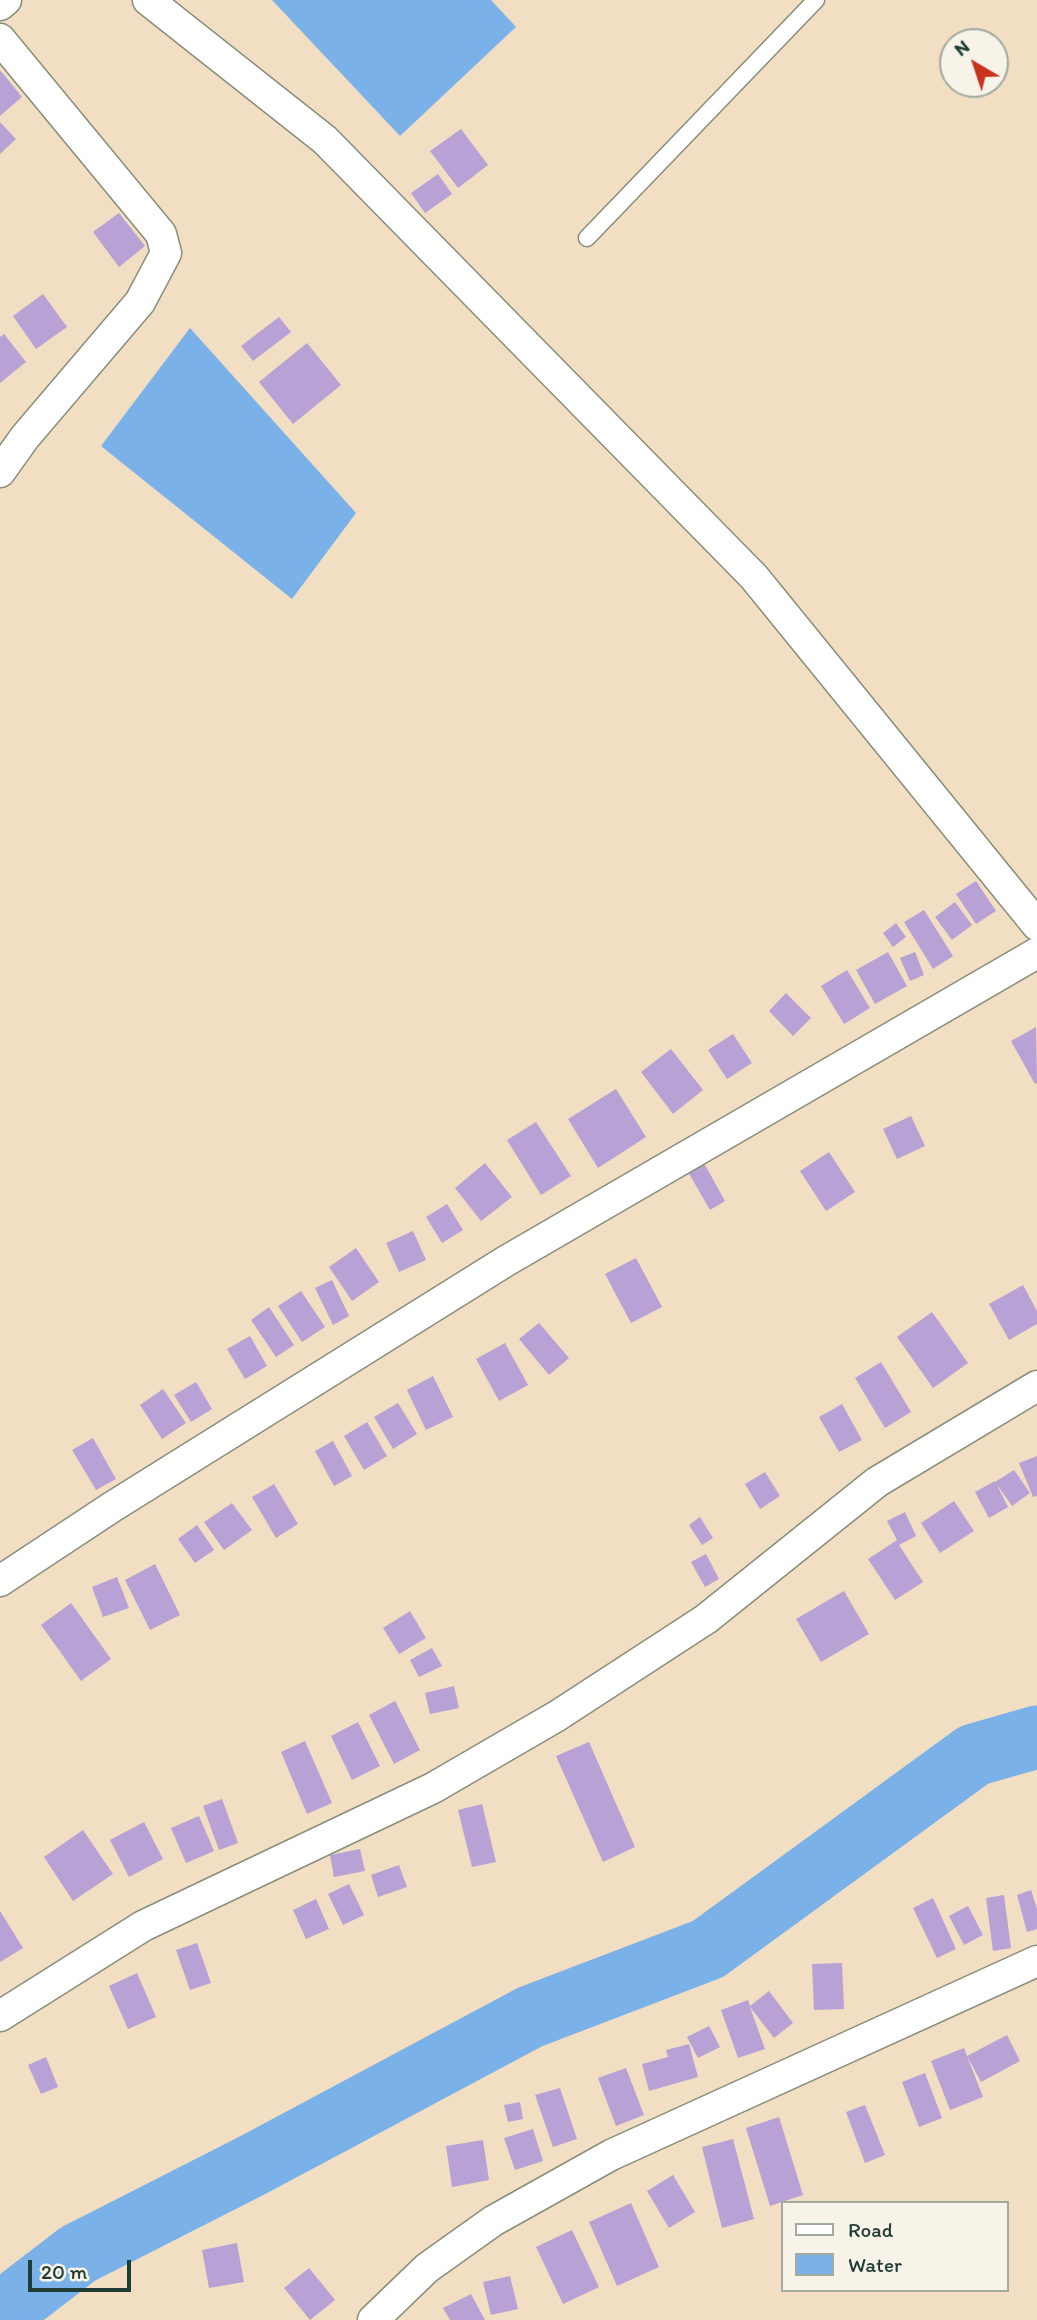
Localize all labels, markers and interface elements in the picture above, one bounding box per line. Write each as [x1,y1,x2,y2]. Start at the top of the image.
north arrow [939,28,1009,98]
text: N [950,35,974,61]
legend [782,2201,1009,2292]
text: Road [848,2217,893,2242]
scale bar [32,2246,135,2290]
text: Water [848,2252,902,2277]
text: 20 m [41,2259,87,2284]

